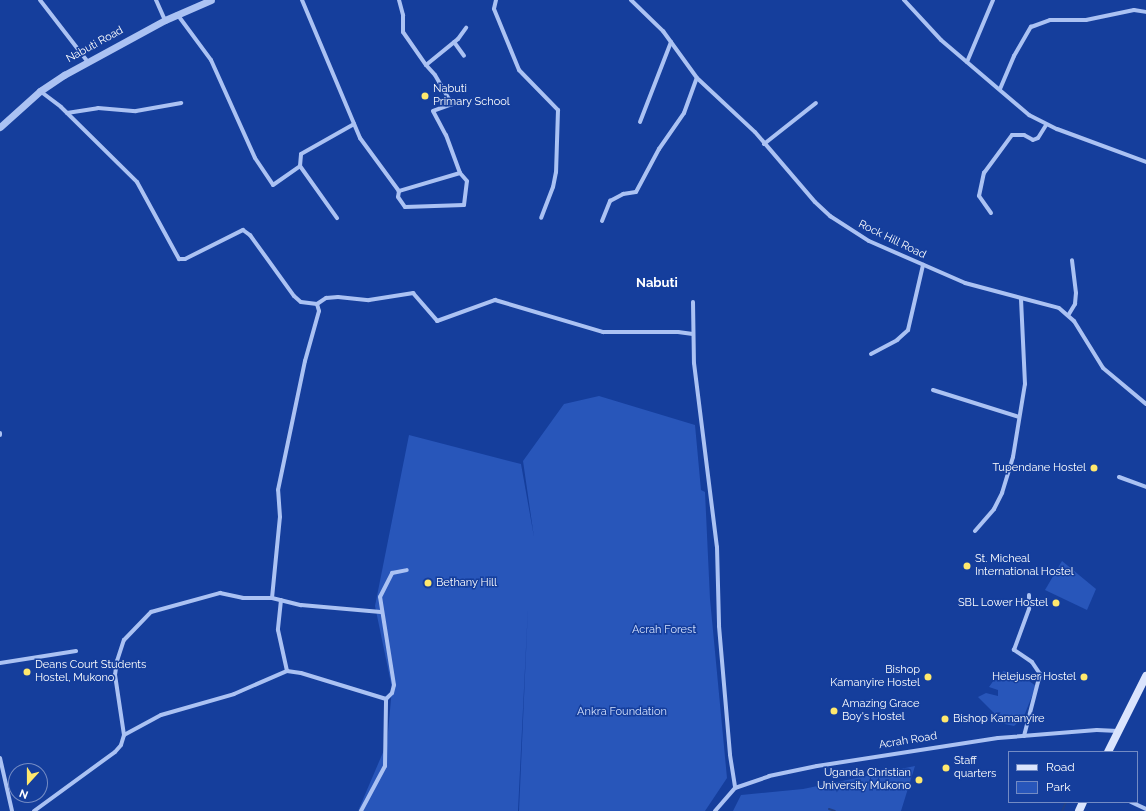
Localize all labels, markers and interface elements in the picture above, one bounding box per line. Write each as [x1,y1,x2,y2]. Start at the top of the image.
street label: Nabuti Road [64,24,126,66]
place label: Nabuti Primary School [433,83,510,109]
marker: Nabuti Primary School [420,91,430,101]
street label: Rock Hill Road [856,218,928,262]
district label: Nabuti [636,275,678,291]
place label: Tupendane Hostel [993,461,1086,475]
marker: Tupendane Hostel [1089,463,1099,473]
place label: St. Micheal International Hostel [975,553,1074,579]
marker: St. Micheal International Hostel [962,561,972,571]
place label: Bethany Hill [436,576,497,590]
marker: Bethany Hill [423,578,433,588]
place label: SBL Lower Hostel [957,596,1048,610]
marker: SBL Lower Hostel [1051,598,1061,608]
park label: Acrah Forest [632,623,696,637]
place label: Deans Court Students Hostel, Mukono [35,659,146,685]
place label: Bishop Kamanyire Hostel [830,664,920,690]
marker: Deans Court Students Hostel, Mukono [22,667,32,677]
place label: Helejuser Hostel [992,670,1076,684]
marker: Bishop Kamanyire Hostel [923,672,933,682]
marker: Helejuser Hostel [1079,672,1089,682]
place label: Amazing Grace Boy's Hostel [842,698,920,724]
park label: Ankra Foundation [577,705,667,719]
marker: Amazing Grace Boy's Hostel [829,706,839,716]
place label: Bishop Kamanyire [953,712,1045,726]
marker: Bishop Kamanyire [940,714,950,724]
street label: Acrah Road [878,730,938,752]
legend [1008,751,1138,803]
place label: Staff quarters [954,755,996,781]
text: Road [1046,760,1075,774]
north arrow [8,763,48,803]
marker: Staff quarters [941,763,951,773]
place label: Uganda Christian University Mukono [817,767,911,793]
marker: Uganda Christian University Mukono [914,775,924,785]
text: Park [1046,780,1071,794]
text: N [18,786,30,801]

